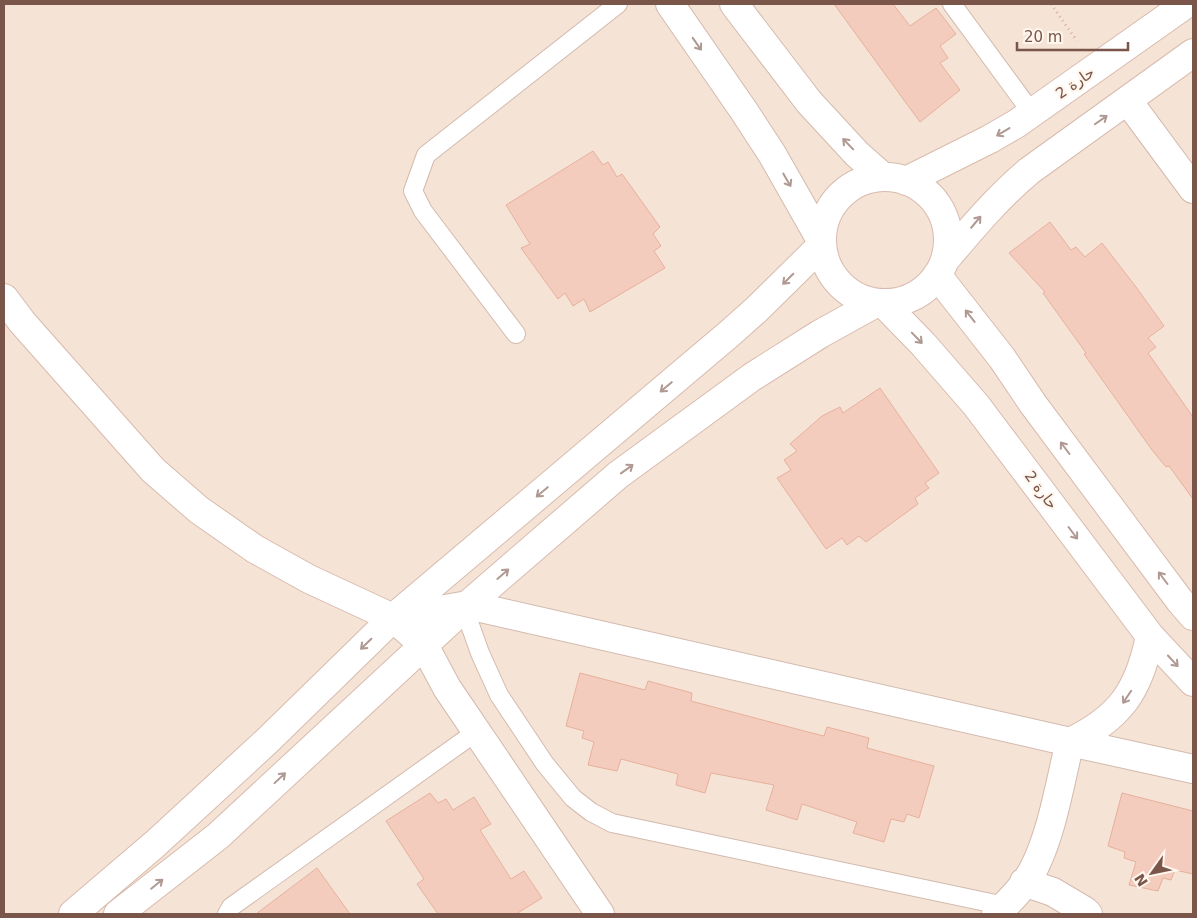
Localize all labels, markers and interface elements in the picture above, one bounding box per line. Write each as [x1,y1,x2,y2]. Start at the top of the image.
scale bar [1017,20,1128,52]
text: 20 m [1024,28,1062,46]
one-way arrow [692,37,703,50]
street label: حارة 2 [1052,63,1098,103]
one-way arrow [1094,115,1108,125]
one-way arrow [996,127,1010,137]
one-way arrow [842,138,854,150]
one-way arrow [782,172,792,186]
one-way arrow [971,216,982,229]
one-way arrow [782,273,794,285]
one-way arrow [965,309,975,323]
one-way arrow [911,332,923,345]
one-way arrow [660,382,673,393]
one-way arrow [1060,442,1071,455]
one-way arrow [620,464,634,474]
street label: حارة 2 [1021,467,1061,513]
one-way arrow [536,486,549,497]
one-way arrow [1068,526,1078,540]
one-way arrow [497,569,510,580]
one-way arrow [1157,572,1168,585]
one-way arrow [360,638,372,650]
one-way arrow [1167,655,1179,668]
one-way arrow [1122,690,1132,704]
one-way arrow [273,772,286,784]
north arrow [1127,848,1177,898]
text: N [1131,871,1151,889]
one-way arrow [150,879,163,890]

